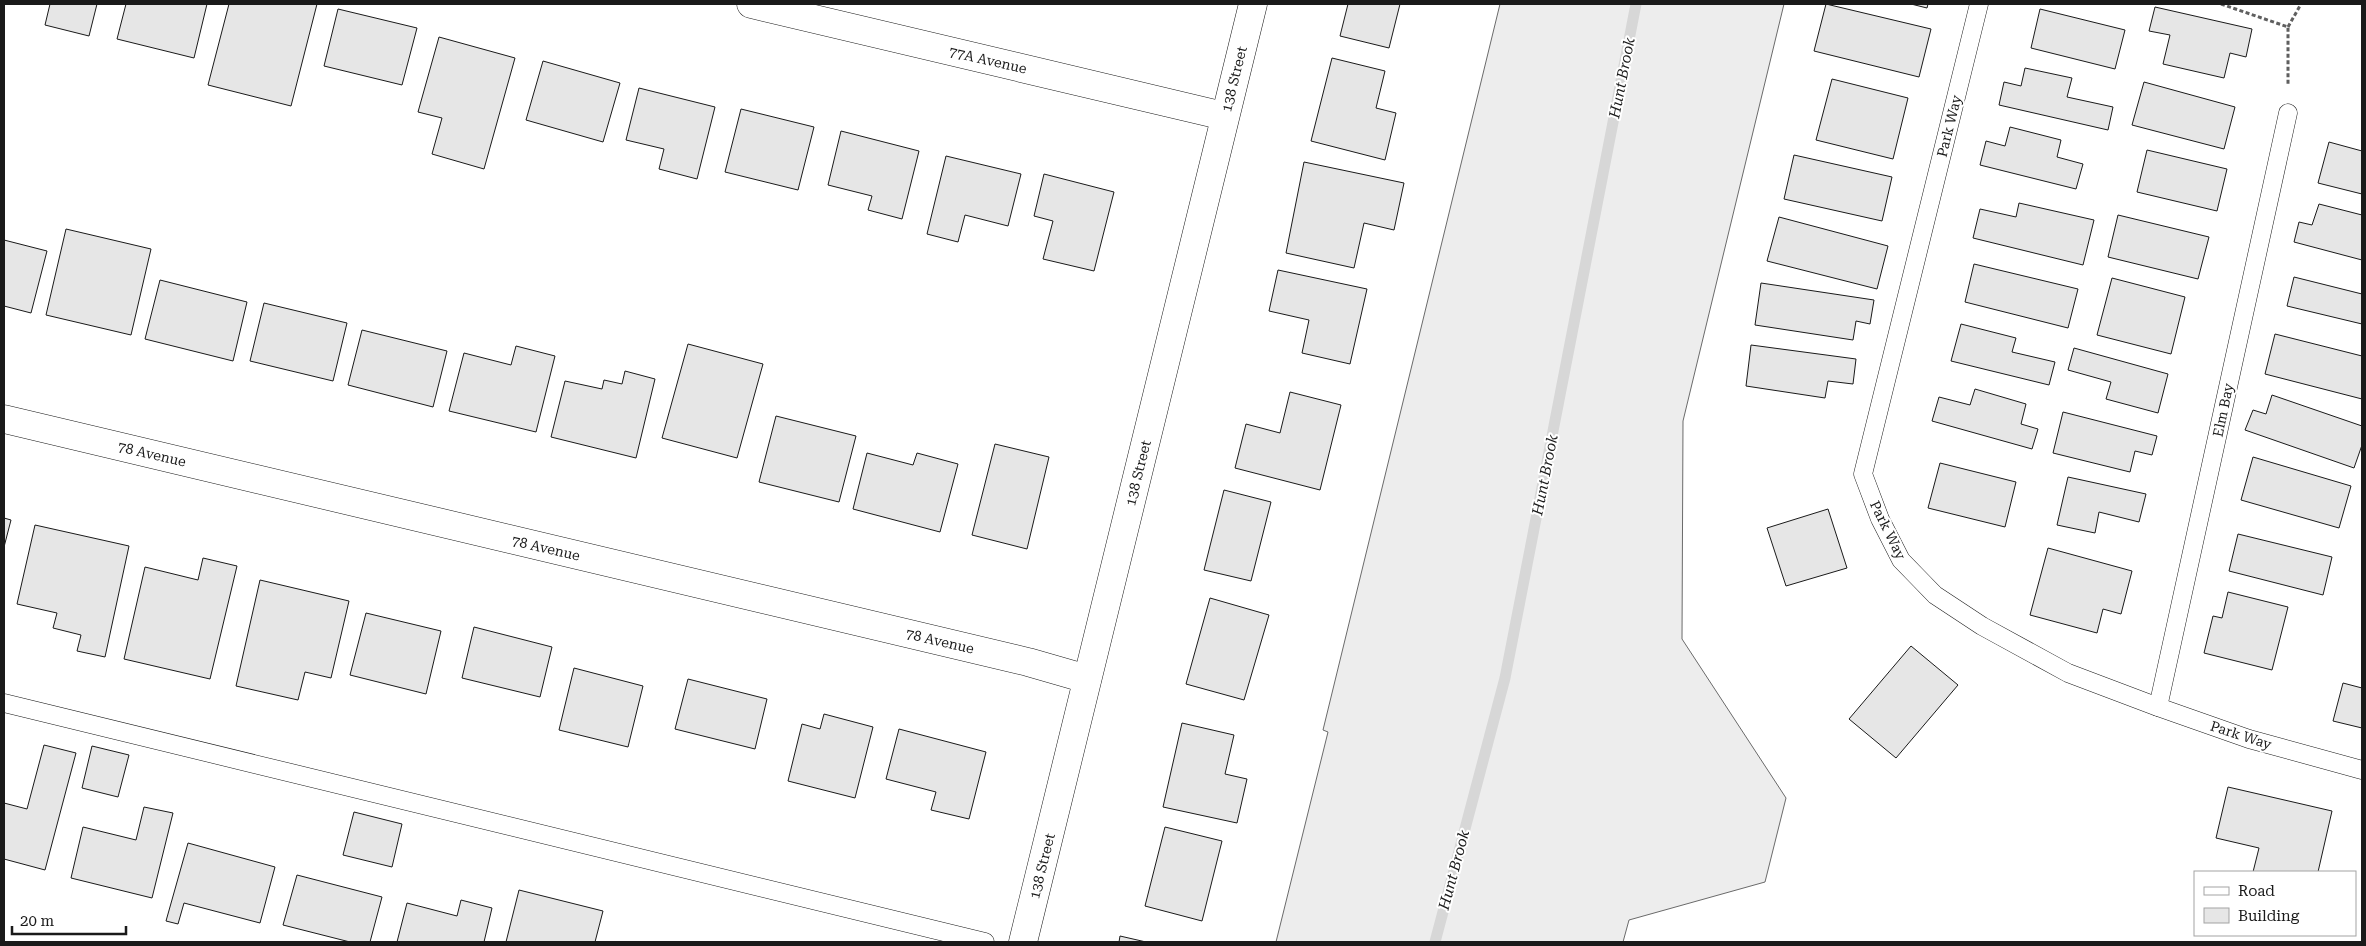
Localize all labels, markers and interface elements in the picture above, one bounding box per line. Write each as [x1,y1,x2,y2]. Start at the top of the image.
water label: Hunt Brook [1605,35,1639,121]
street label: 77A Avenue [948,43,1029,77]
street label: 138 Street [1218,44,1250,114]
street label: Park Way [1934,93,1965,159]
street label: Elm Bay [2210,381,2237,438]
water label: Hunt Brook [1528,432,1562,518]
street label: 78 Avenue [116,438,188,470]
street label: 138 Street [1122,438,1154,508]
street label: Park Way [1867,498,1909,563]
street label: 78 Avenue [510,532,582,564]
street label: 78 Avenue [904,625,976,657]
street label: Park Way [2208,718,2274,753]
water label: Hunt Brook [1434,827,1474,913]
street label: 138 Street [1026,831,1058,901]
legend [2194,871,2356,936]
text: Road [2238,882,2275,900]
scale bar [12,904,126,936]
text: Building [2238,907,2300,925]
text: 20 m [20,912,55,930]

